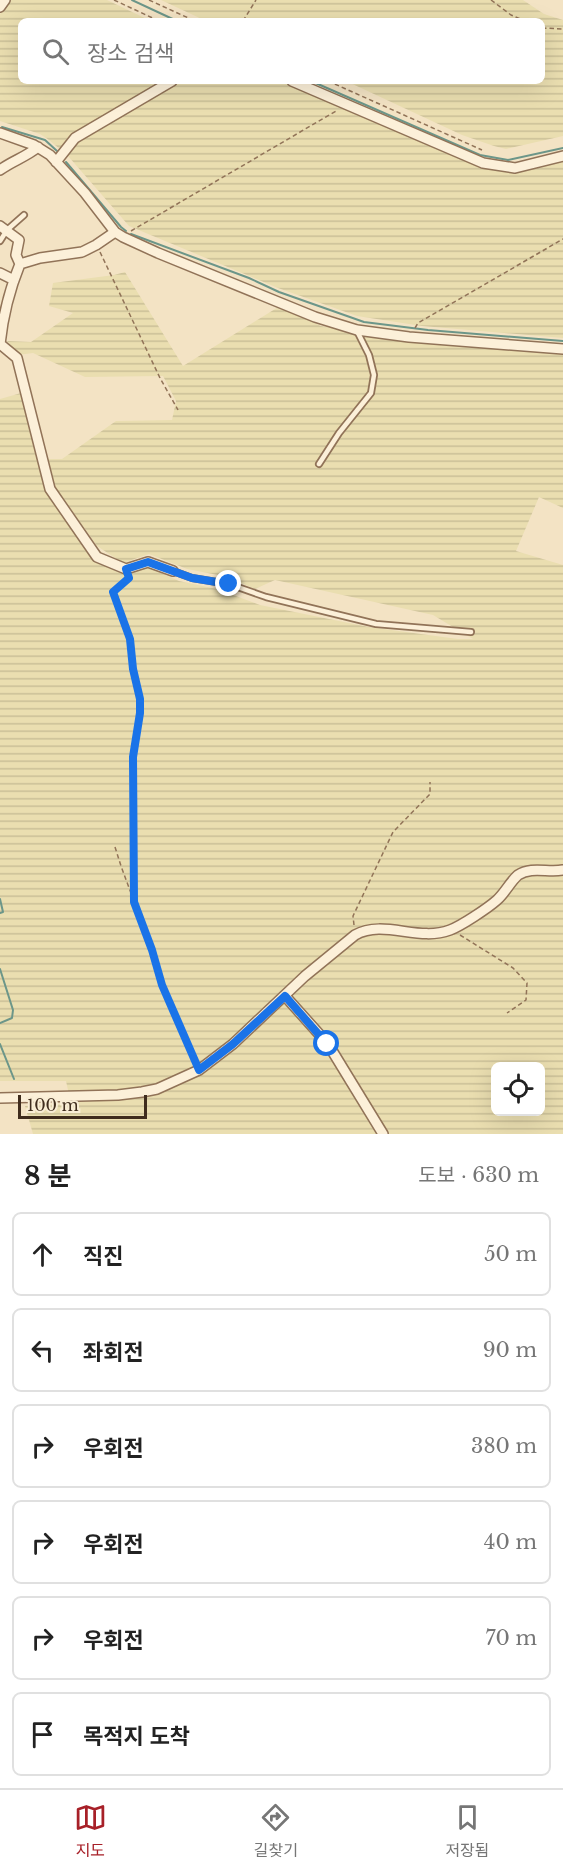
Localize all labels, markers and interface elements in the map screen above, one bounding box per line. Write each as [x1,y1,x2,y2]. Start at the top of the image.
search box [18,18,545,84]
icon: search [39,35,72,68]
text: 장소 검색 [87,40,174,67]
route end [215,570,241,596]
route start [313,1030,339,1056]
map controls [491,1062,545,1116]
button: locate [491,1062,545,1116]
scale bar [18,1092,147,1120]
text: 100 m [27,1095,79,1115]
text: 8 분 [24,1160,71,1192]
text: 도보 · 630 m [418,1163,539,1187]
icon: ahead [26,1238,59,1271]
text: 50 m [484,1242,537,1266]
text: 직진 [83,1243,123,1270]
icon: left [26,1334,59,1367]
text: 90 m [483,1338,537,1362]
text: 좌회전 [83,1339,144,1366]
icon: right [26,1430,59,1463]
text: 380 m [471,1434,537,1458]
text: 우회전 [83,1435,144,1462]
icon: right [26,1526,59,1559]
text: 40 m [484,1530,537,1554]
text: 우회전 [83,1531,144,1558]
icon: right [26,1622,59,1655]
text: 70 m [485,1626,537,1650]
text: 우회전 [83,1627,144,1654]
icon: arrive [26,1718,59,1751]
text: 목적지 도착 [83,1723,190,1750]
tab: 지도 [74,1801,107,1861]
tab: 길찾기 [254,1801,298,1861]
tab: 저장됨 [445,1801,489,1861]

